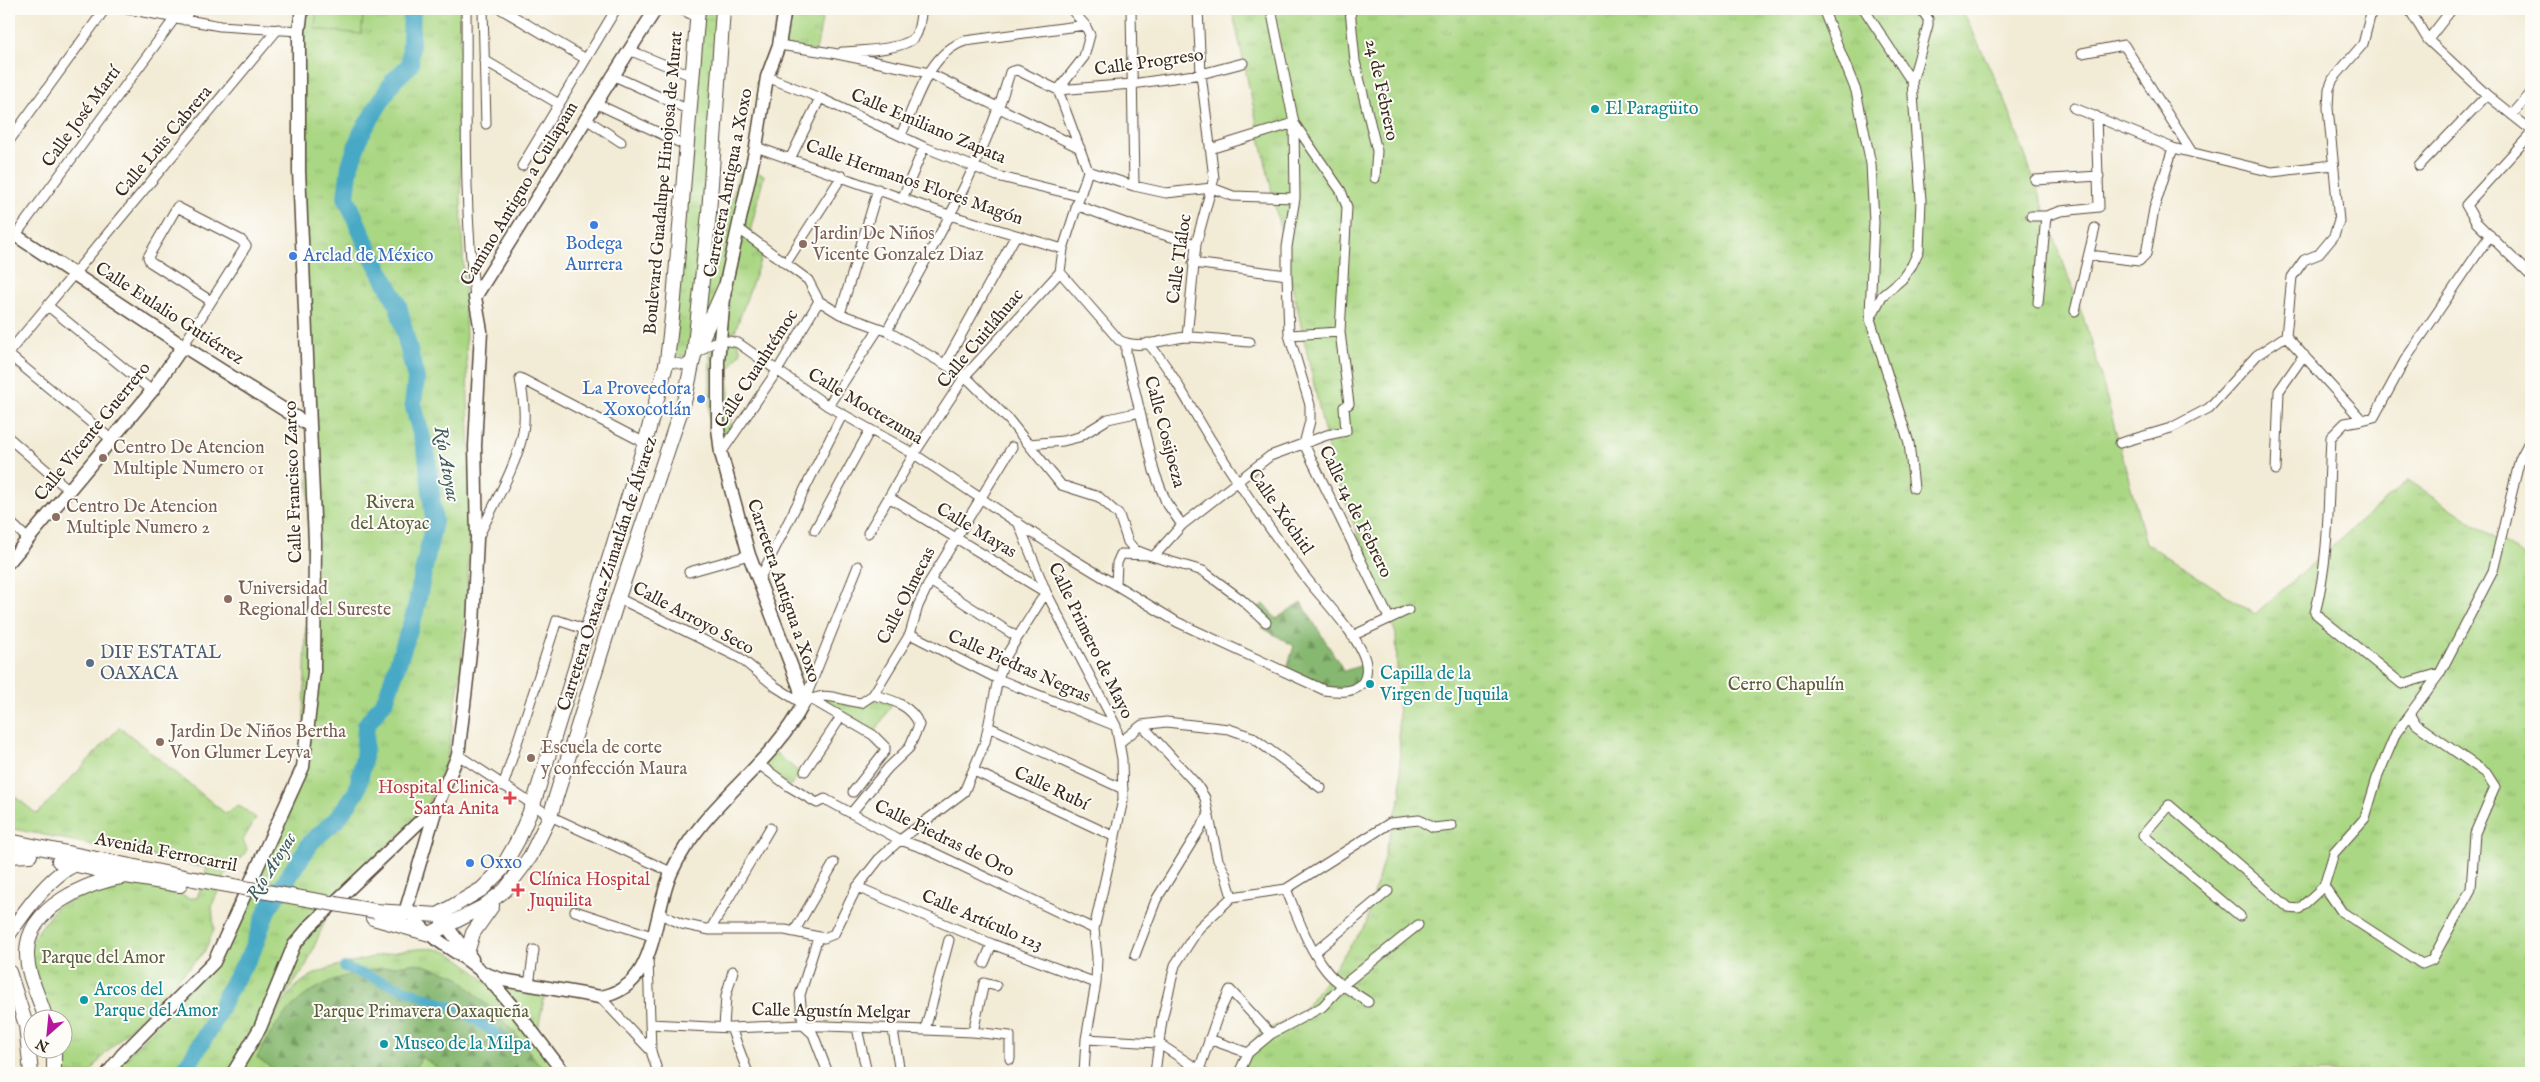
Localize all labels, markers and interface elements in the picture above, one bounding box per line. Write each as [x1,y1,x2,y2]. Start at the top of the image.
street label: Boulevard Guadalupe Hinojosa de Murat [639,30,689,336]
street label: 24 de Febrero [1359,37,1403,143]
street label: Calle Progreso [1093,44,1205,82]
street label: Calle José Martí [37,61,127,172]
street label: Calle Luis Cabrera [110,81,218,203]
street label: Calle Emiliano Zapata [847,84,1009,170]
street label: Carretera Antigua a Xoxo [699,86,759,280]
street label: Camino Antiguo a Cuilapam [456,98,584,290]
place label: El Paragüito [1605,98,1699,121]
marker: El Paragüito [1589,103,1601,115]
street label: Calle Hermanos Flores Magón [802,135,1026,231]
street label: Calle Tláloc [1162,212,1198,306]
marker: Bodega Aurrera [588,219,600,231]
place label: Jardin De Niños Vicente Gonzalez Diaz [811,223,984,267]
place label: Bodega Aurrera [564,233,623,277]
marker: Jardin De Niños Vicente Gonzalez Diaz [797,238,809,250]
place label: Arclad de México [302,245,434,268]
marker: Arclad de México [287,250,299,262]
street label: Calle Eulalio Gutiérrez [90,257,248,371]
street label: Calle Cuitláhuac [933,284,1029,393]
street label: Calle Cuauhtémoc [710,305,804,433]
street label: Calle Vicente Guerrero [30,357,156,506]
street label: Calle Moctezuma [803,364,927,451]
street label: Calle Cosijoeza [1138,374,1190,491]
place label: La Proveedora Xoxocotlán [582,378,691,422]
marker: La Proveedora Xoxocotlán [695,393,707,405]
street label: Calle Francisco Zarco [280,400,308,564]
water label: Río Atoyac [428,424,464,504]
street label: Carretera Oaxaca-Zimatlán de Álvarez [551,433,663,714]
place label: Centro De Atencion Multiple Numero 01 [113,437,265,481]
street label: Calle 14 de Febrero [1313,442,1397,582]
marker: Centro De Atencion Multiple Numero 01 [97,452,109,464]
street label: Calle Xóchitl [1242,465,1318,560]
park label: Rivera del Atoyac [351,492,430,536]
place label: Centro De Atencion Multiple Numero 2 [66,496,218,540]
street label: Carretera Antigua a Xoxo [741,496,825,686]
street label: Calle Mayas [932,498,1020,564]
marker: Centro De Atencion Multiple Numero 2 [50,511,62,523]
street label: Calle Olmecas [873,543,941,649]
street label: Calle Primero de Mayo [1042,559,1138,723]
street label: Calle Arroyo Seco [628,577,758,661]
place label: Universidad Regional del Sureste [238,578,391,622]
marker: Universidad Regional del Sureste [222,593,234,605]
street label: Calle Piedras Negras [944,625,1094,709]
place label: DIF ESTATAL OAXACA [100,642,221,686]
marker: DIF ESTATAL OAXACA [84,657,96,669]
place label: Capilla de la Virgen de Juquila [1379,663,1509,707]
park label: Cerro Chapulín [1728,674,1845,697]
marker: Capilla de la Virgen de Juquila [1364,678,1376,690]
place label: Jardin De Niños Bertha Von Glumer Leyva [168,721,346,765]
marker: Jardin De Niños Bertha Von Glumer Leyva [154,736,166,748]
place label: Escuela de corte y confección Maura [540,737,687,781]
marker: Escuela de corte y confección Maura [525,752,537,764]
street label: Calle Rubí [1010,762,1093,817]
place label: Hospital Clinica Santa Anita [378,777,499,821]
marker: Hospital Clinica Santa Anita [503,791,517,805]
street label: Calle Piedras de Oro [870,795,1018,883]
street label: Avenida Ferrocarril [92,828,239,878]
water label: Río Atoyac [242,828,303,906]
place label: Oxxo [480,852,522,875]
marker: Oxxo [464,857,476,869]
place label: Clínica Hospital Juquilita [527,869,650,913]
marker: Clínica Hospital Juquilita [511,883,525,897]
street label: Calle Artículo 123 [918,885,1046,957]
park label: Parque del Amor [41,947,165,970]
place label: Arcos del Parque del Amor [93,979,218,1023]
marker: Arcos del Parque del Amor [78,994,90,1006]
street label: Calle Agustín Melgar [751,999,911,1025]
park label: Parque Primavera Oaxaqueña [313,1001,529,1024]
north arrow [22,1010,72,1060]
place label: Museo de la Milpa [394,1033,531,1056]
text: N [33,1034,53,1056]
marker: Museo de la Milpa [378,1038,390,1050]

